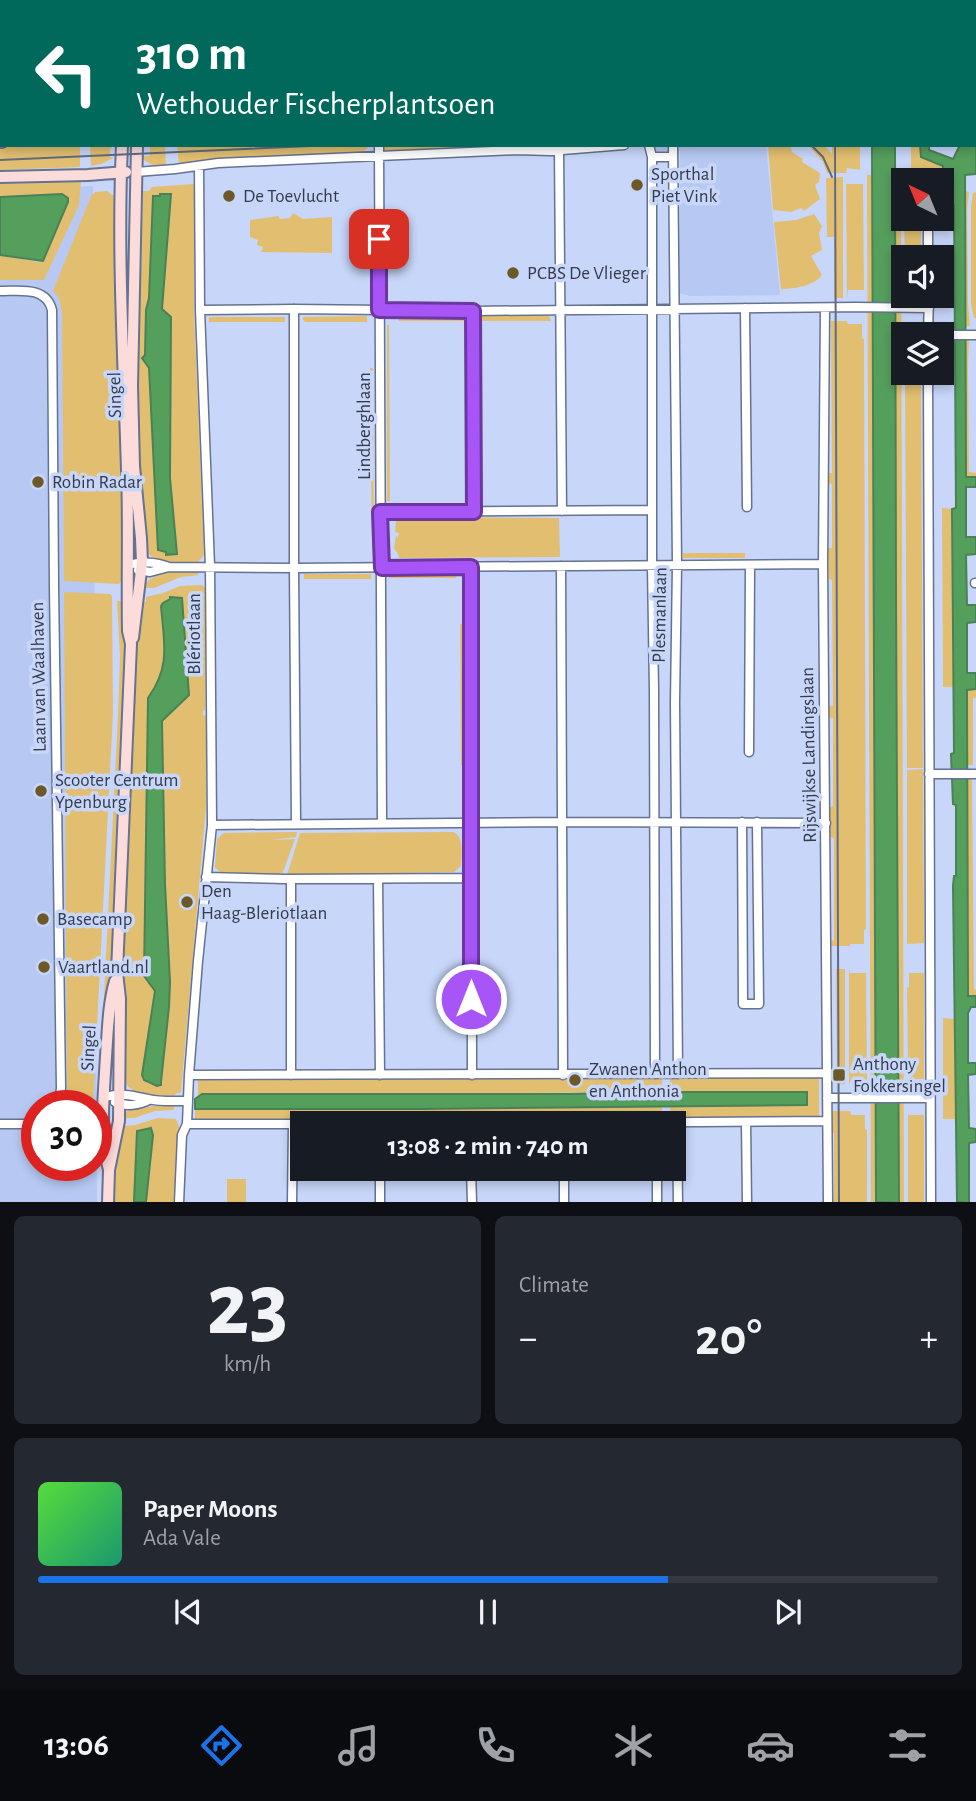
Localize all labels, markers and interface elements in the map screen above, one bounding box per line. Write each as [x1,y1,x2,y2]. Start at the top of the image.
icon: left [21,28,112,119]
text: 310 m [136,30,247,79]
text: Wethouder Fischerplantsoen [136,88,495,120]
place label: Sporthal Piet Vink [651,165,718,206]
north arrow [891,168,954,231]
map controls [891,168,954,385]
marker: Sporthal Piet Vink [629,177,645,193]
place label: De Toevlucht [243,187,339,206]
marker: De Toevlucht [221,188,237,204]
pin [349,209,409,269]
icon: arrive [360,220,398,258]
button: sound [891,245,954,308]
place label: PCBS De Vlieger [527,264,646,283]
marker: PCBS De Vlieger [505,265,521,281]
button: layers [891,322,954,385]
street label: Singel [105,372,125,418]
street label: Lindberghlaan [355,372,374,480]
place label: Robin Radar [52,473,142,492]
marker: Robin Radar [30,474,46,490]
street label: Plesmanlaan [650,567,670,663]
street label: Blériotlaan [185,593,204,675]
street label: Laan van Waalhaven [28,602,50,752]
street label: Rijswijkse Landingslaan [798,667,820,843]
place label: Scooter Centrum Ypenburg [55,771,178,812]
marker: Scooter Centrum Ypenburg [33,783,49,799]
place label: Den Haag-Bleriotlaan [201,882,327,923]
marker: Den Haag-Bleriotlaan [179,894,195,910]
place label: Basecamp [57,910,132,929]
marker: Basecamp [35,911,51,927]
place label: Vaartland.nl [58,958,149,977]
marker: Vaartland.nl [36,959,52,975]
position arrow [434,962,508,1036]
street label: Singel [78,1024,100,1072]
place label: Anthony Fokkersingel [853,1055,946,1096]
place label: Zwanen Anthon en Anthonia [589,1060,707,1101]
marker: Anthony Fokkersingel [831,1067,847,1083]
marker: Zwanen Anthon en Anthonia [567,1072,583,1088]
speed limit sign: 30 [21,1090,112,1181]
text: 13:08 · 2 min · 740 m [388,1133,588,1159]
text: 23 [206,1260,289,1351]
text: Climate [519,1274,589,1297]
text: 20° [695,1312,762,1364]
text: − [519,1320,537,1358]
text: + [920,1320,938,1358]
text: km/h [224,1353,271,1376]
text: Paper Moons [143,1496,278,1522]
text: Ada Vale [143,1527,221,1550]
icon: previous [169,1593,207,1631]
icon: pause [469,1593,507,1631]
icon: next [769,1593,807,1631]
icon: directions [197,1721,246,1770]
icon: music [334,1721,383,1770]
icon: phone [471,1721,520,1770]
icon: climate [609,1721,658,1770]
icon: car [746,1721,795,1770]
icon: filters [883,1721,932,1770]
text: 13:06 [44,1729,109,1761]

